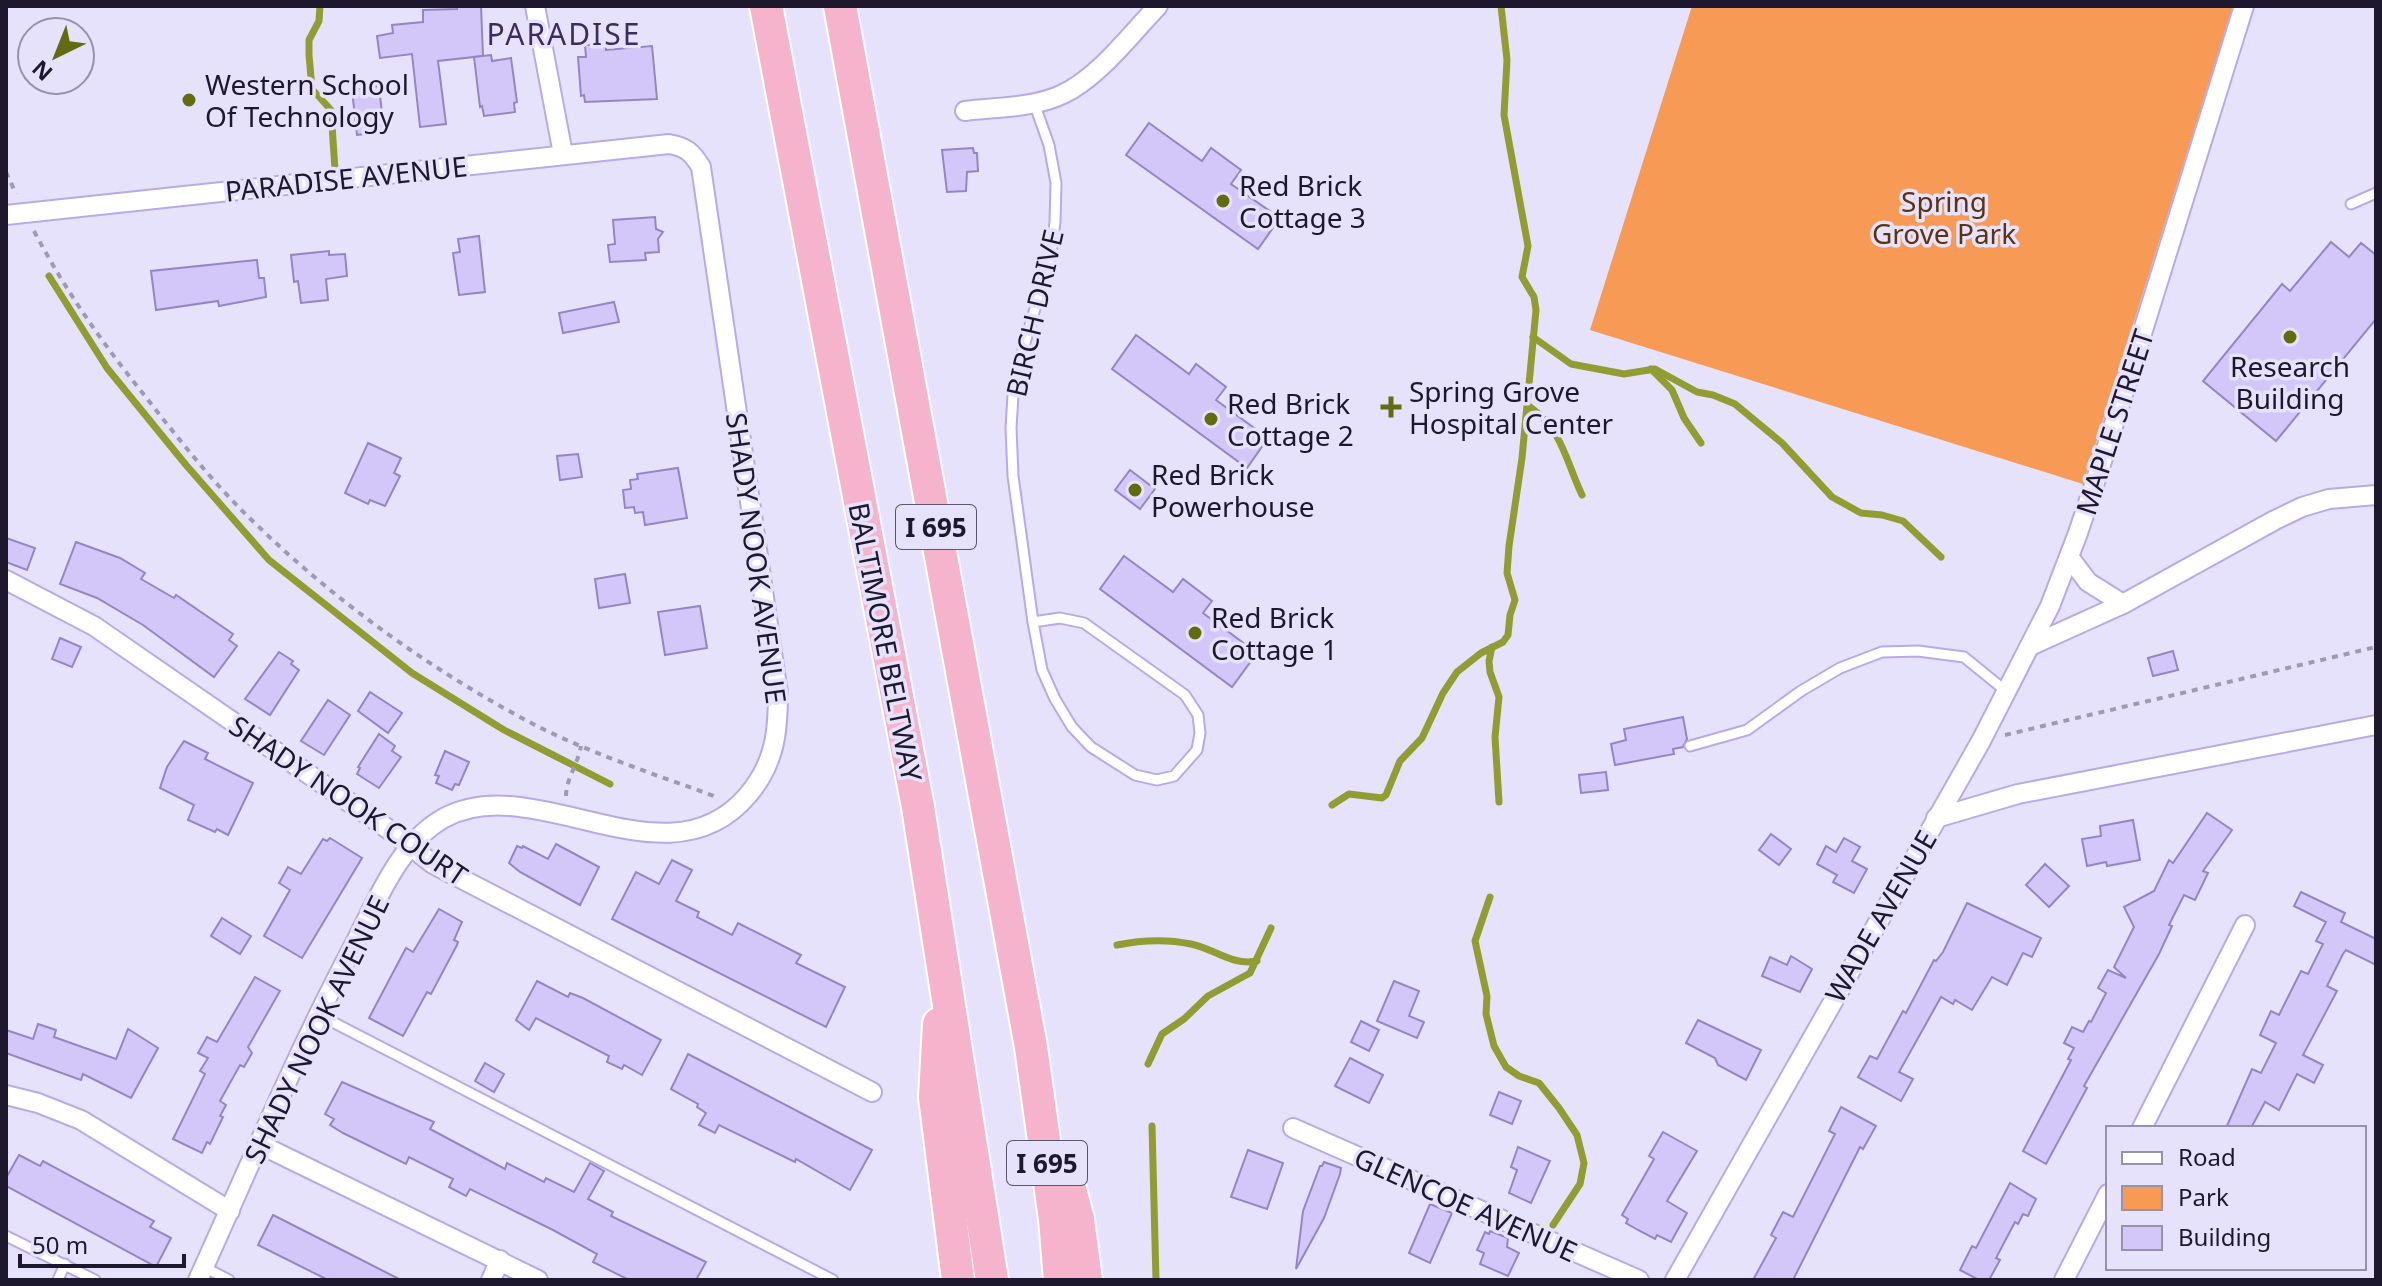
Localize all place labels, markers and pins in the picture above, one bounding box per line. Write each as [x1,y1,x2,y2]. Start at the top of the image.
place label: Western School Of Technology [205,65,409,135]
marker: Western School Of Technology [180,91,198,109]
place label: Red Brick Cottage 3 [1239,166,1366,236]
marker: Red Brick Cottage 3 [1214,192,1232,210]
marker: Research Building [2281,328,2299,346]
place label: Research Building [2230,347,2350,417]
place label: Spring Grove Hospital Center [1409,372,1614,442]
place label: Red Brick Cottage 2 [1227,384,1354,454]
marker: Spring Grove Hospital Center [1380,396,1402,418]
marker: Red Brick Cottage 2 [1202,410,1220,428]
place label: Red Brick Powerhouse [1151,455,1314,525]
marker: Red Brick Powerhouse [1126,481,1144,499]
place label: Red Brick Cottage 1 [1211,598,1338,668]
marker: Red Brick Cottage 1 [1186,624,1204,642]

